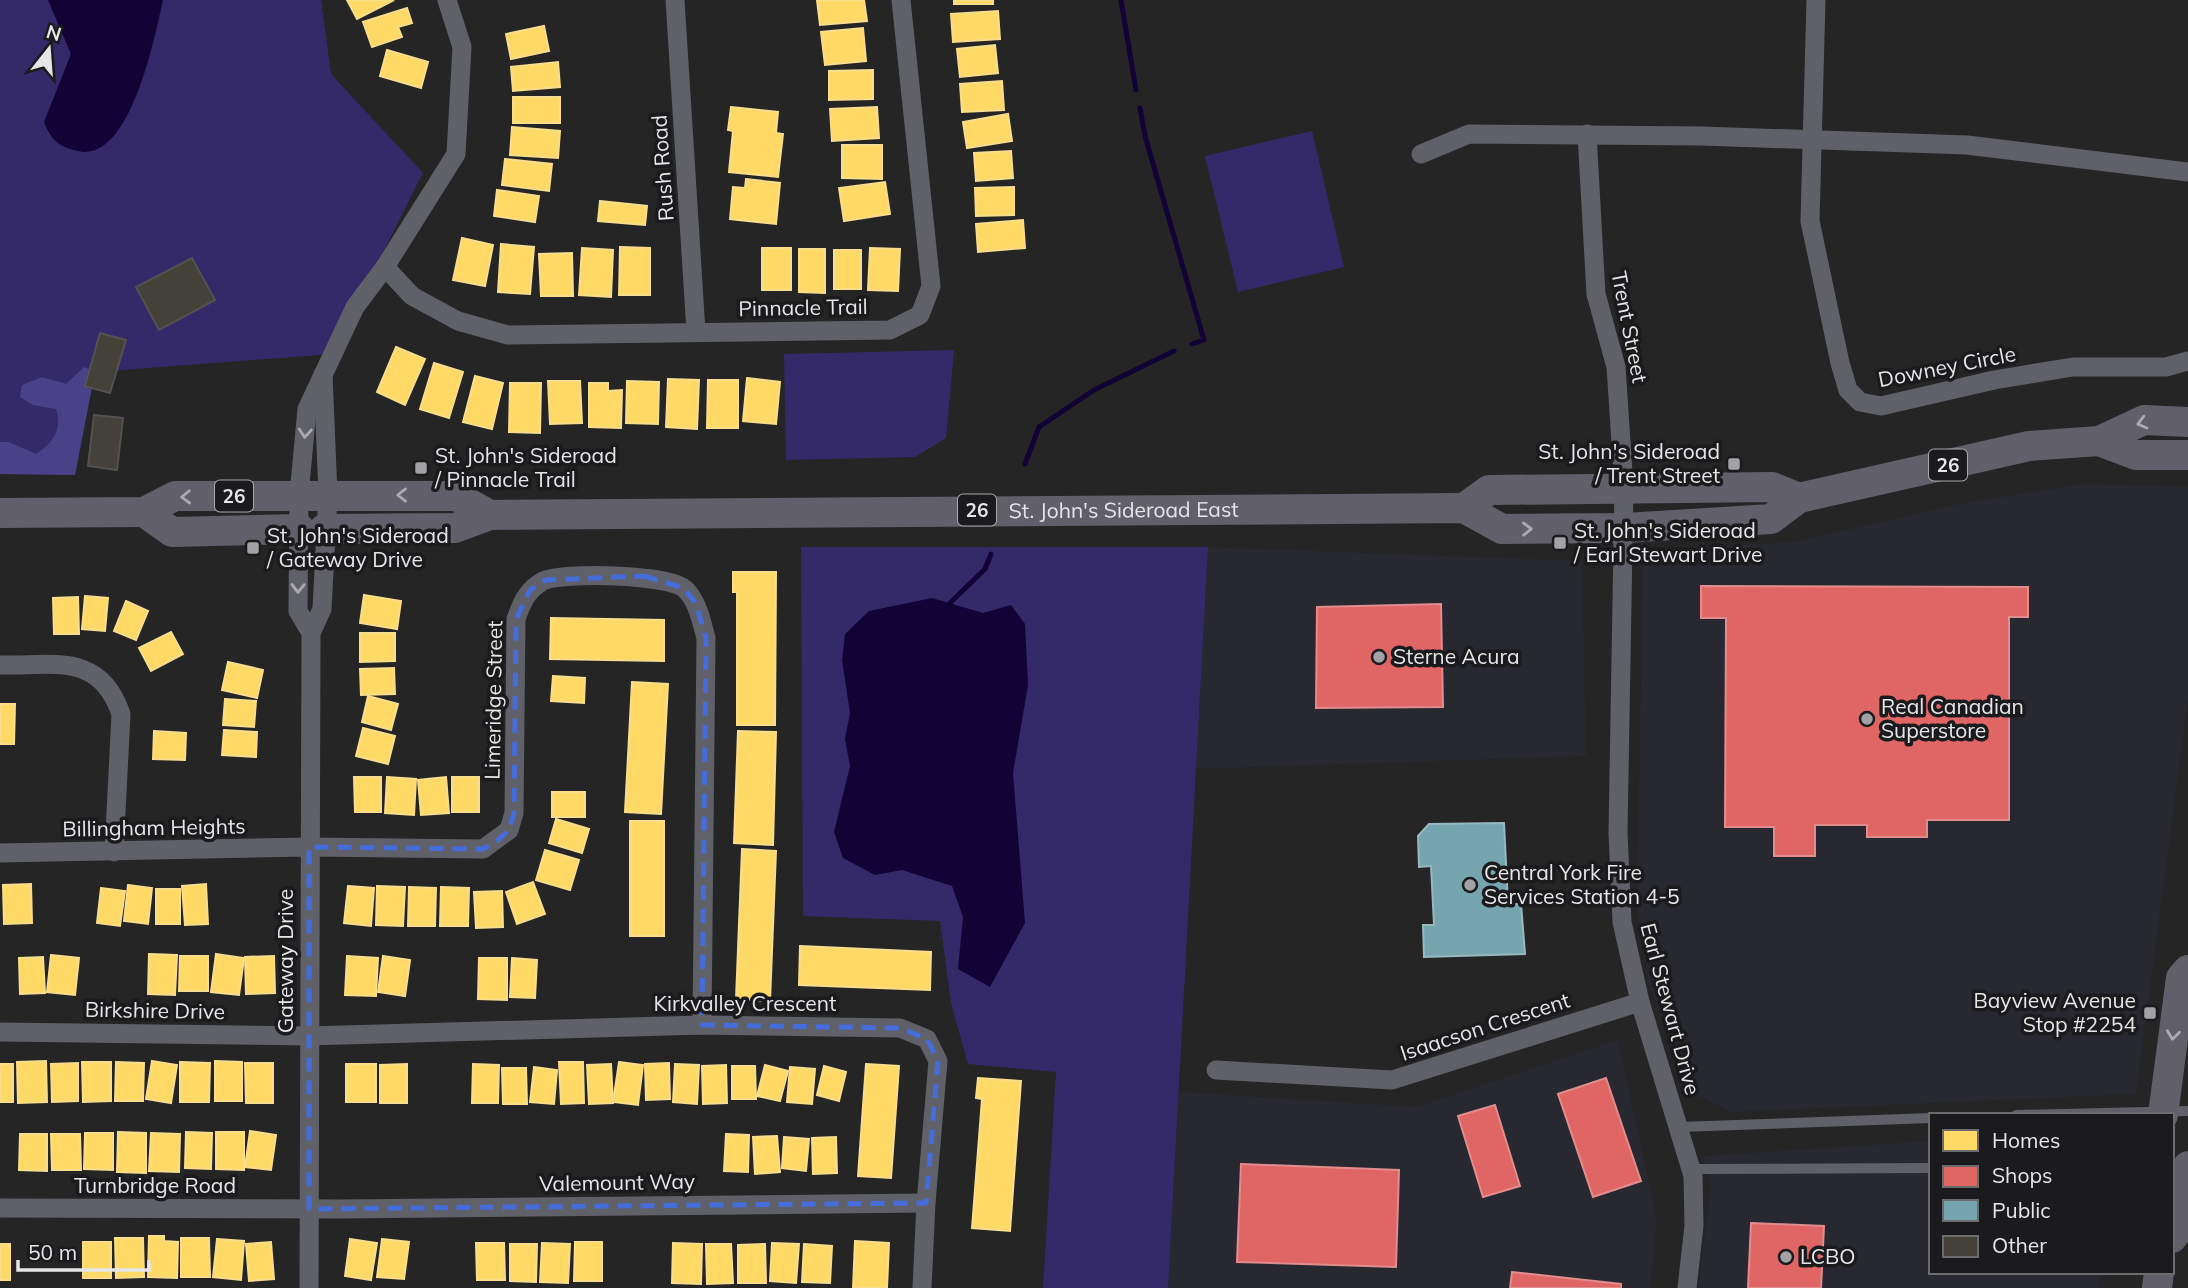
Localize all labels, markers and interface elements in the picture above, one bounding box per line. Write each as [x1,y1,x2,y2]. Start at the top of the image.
north arrow [14,14,84,84]
text: N [44,19,64,46]
street label: Rush Road [645,114,679,222]
street label: Trent Street [1606,269,1654,385]
street label: Pinnacle Trail [738,293,868,321]
street label: Downey Circle [1876,340,2018,392]
one-way arrow [2136,415,2148,429]
one-way arrow [298,428,313,439]
place label: St. John's Sideroad / Trent Street [1538,438,1720,488]
place label: St. John's Sideroad / Pinnacle Trail [434,442,617,492]
road number: 26 [1929,450,1967,480]
marker: St. John's Sideroad / Trent Street [1726,456,1742,472]
marker: St. John's Sideroad / Pinnacle Trail [413,460,429,476]
road number: 26 [215,481,253,512]
one-way arrow [396,487,407,503]
one-way arrow [180,489,191,504]
road number: 26 [958,495,996,526]
street label: St. John's Sideroad East [1009,496,1239,523]
place label: St. John's Sideroad / Earl Stewart Drive [1573,517,1762,567]
one-way arrow [1522,521,1533,537]
place label: St. John's Sideroad / Gateway Drive [266,522,449,572]
marker: St. John's Sideroad / Earl Stewart Drive [1552,535,1568,551]
marker: St. John's Sideroad / Gateway Drive [245,540,261,556]
one-way arrow [291,583,306,594]
street label: Limeridge Street [479,620,507,780]
place label: Sterne Acura [1393,643,1520,669]
marker: Sterne Acura [1371,649,1387,665]
place label: Real Canadian Superstore [1881,693,2024,743]
marker: Real Canadian Superstore [1859,711,1875,727]
street label: Billingham Heights [62,812,246,842]
place label: Central York Fire Services Station 4-5 [1484,859,1680,909]
marker: Central York Fire Services Station 4-5 [1462,877,1478,893]
street label: Gateway Drive [272,889,298,1033]
street label: Earl Stewart Drive [1636,920,1706,1098]
street label: Isaacson Crescent [1397,986,1573,1066]
place label: Bayview Avenue Stop #2254 [1974,987,2136,1037]
street label: Kirkvalley Crescent [654,990,836,1016]
street label: Birkshire Drive [85,996,225,1024]
marker: Bayview Avenue Stop #2254 [2142,1005,2158,1021]
one-way arrow [2166,1029,2181,1040]
legend [1929,1113,2174,1274]
text: Homes [1992,1127,2060,1153]
text: Shops [1992,1162,2052,1188]
street label: Valemount Way [539,1168,695,1196]
street label: Turnbridge Road [74,1172,236,1198]
text: Public [1992,1197,2051,1223]
scale bar [18,1228,149,1272]
text: Other [1992,1232,2047,1258]
text: 50 m [28,1239,77,1265]
place label: LCBO [1800,1243,1856,1269]
marker: LCBO [1778,1249,1794,1265]

